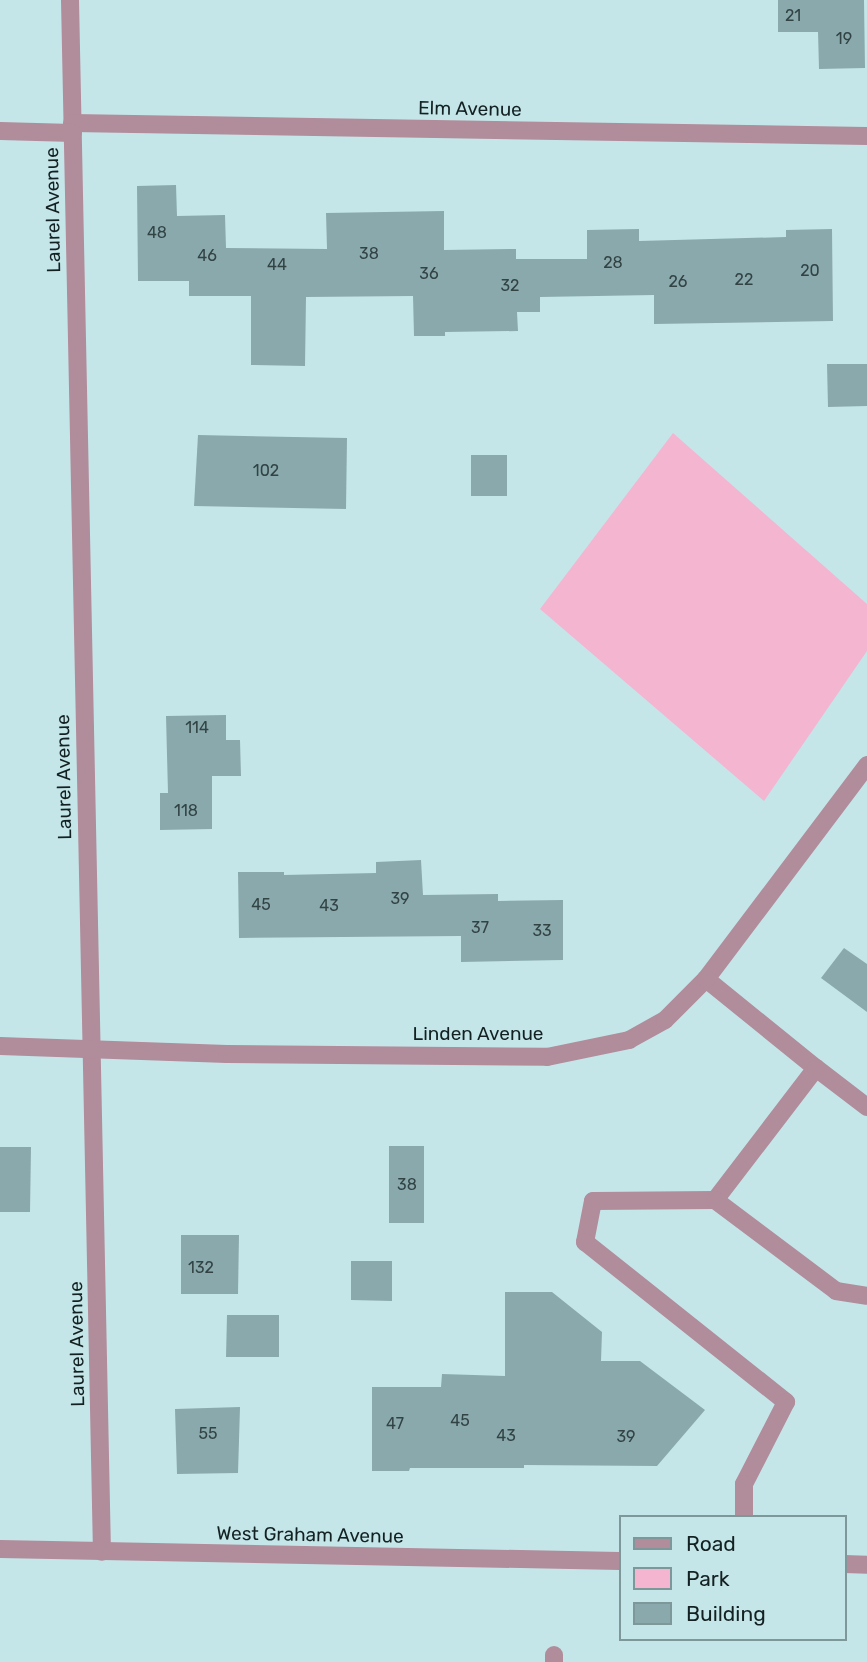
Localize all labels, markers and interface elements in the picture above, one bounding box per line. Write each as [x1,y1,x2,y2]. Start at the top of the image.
house number: 21 [785,6,801,26]
house number: 19 [836,29,852,49]
street label: Elm Avenue [418,97,522,121]
street label: Laurel Avenue [41,147,65,273]
house number: 48 [147,223,167,243]
house number: 38 [359,244,379,264]
house number: 46 [197,246,217,266]
house number: 28 [603,253,623,273]
house number: 44 [267,255,287,275]
house number: 20 [800,261,820,281]
house number: 36 [419,264,439,284]
house number: 22 [735,270,753,290]
house number: 26 [668,272,688,292]
house number: 32 [500,276,520,296]
house number: 102 [253,461,279,481]
street label: Laurel Avenue [52,714,76,840]
house number: 114 [185,718,209,738]
house number: 118 [174,801,198,821]
house number: 39 [390,889,410,909]
house number: 45 [251,895,271,915]
house number: 43 [319,896,339,916]
house number: 37 [471,918,489,938]
house number: 33 [532,921,552,941]
street label: Linden Avenue [412,1023,544,1045]
house number: 38 [397,1175,417,1195]
house number: 132 [188,1258,214,1278]
street label: Laurel Avenue [65,1281,89,1407]
house number: 45 [450,1411,470,1431]
house number: 47 [386,1414,404,1434]
house number: 55 [198,1424,218,1444]
house number: 43 [496,1426,516,1446]
house number: 39 [616,1427,636,1447]
legend [618,1515,846,1641]
street label: West Graham Avenue [216,1522,404,1548]
text: Road [686,1531,736,1556]
text: Park [686,1566,730,1591]
text: Building [686,1601,766,1626]

